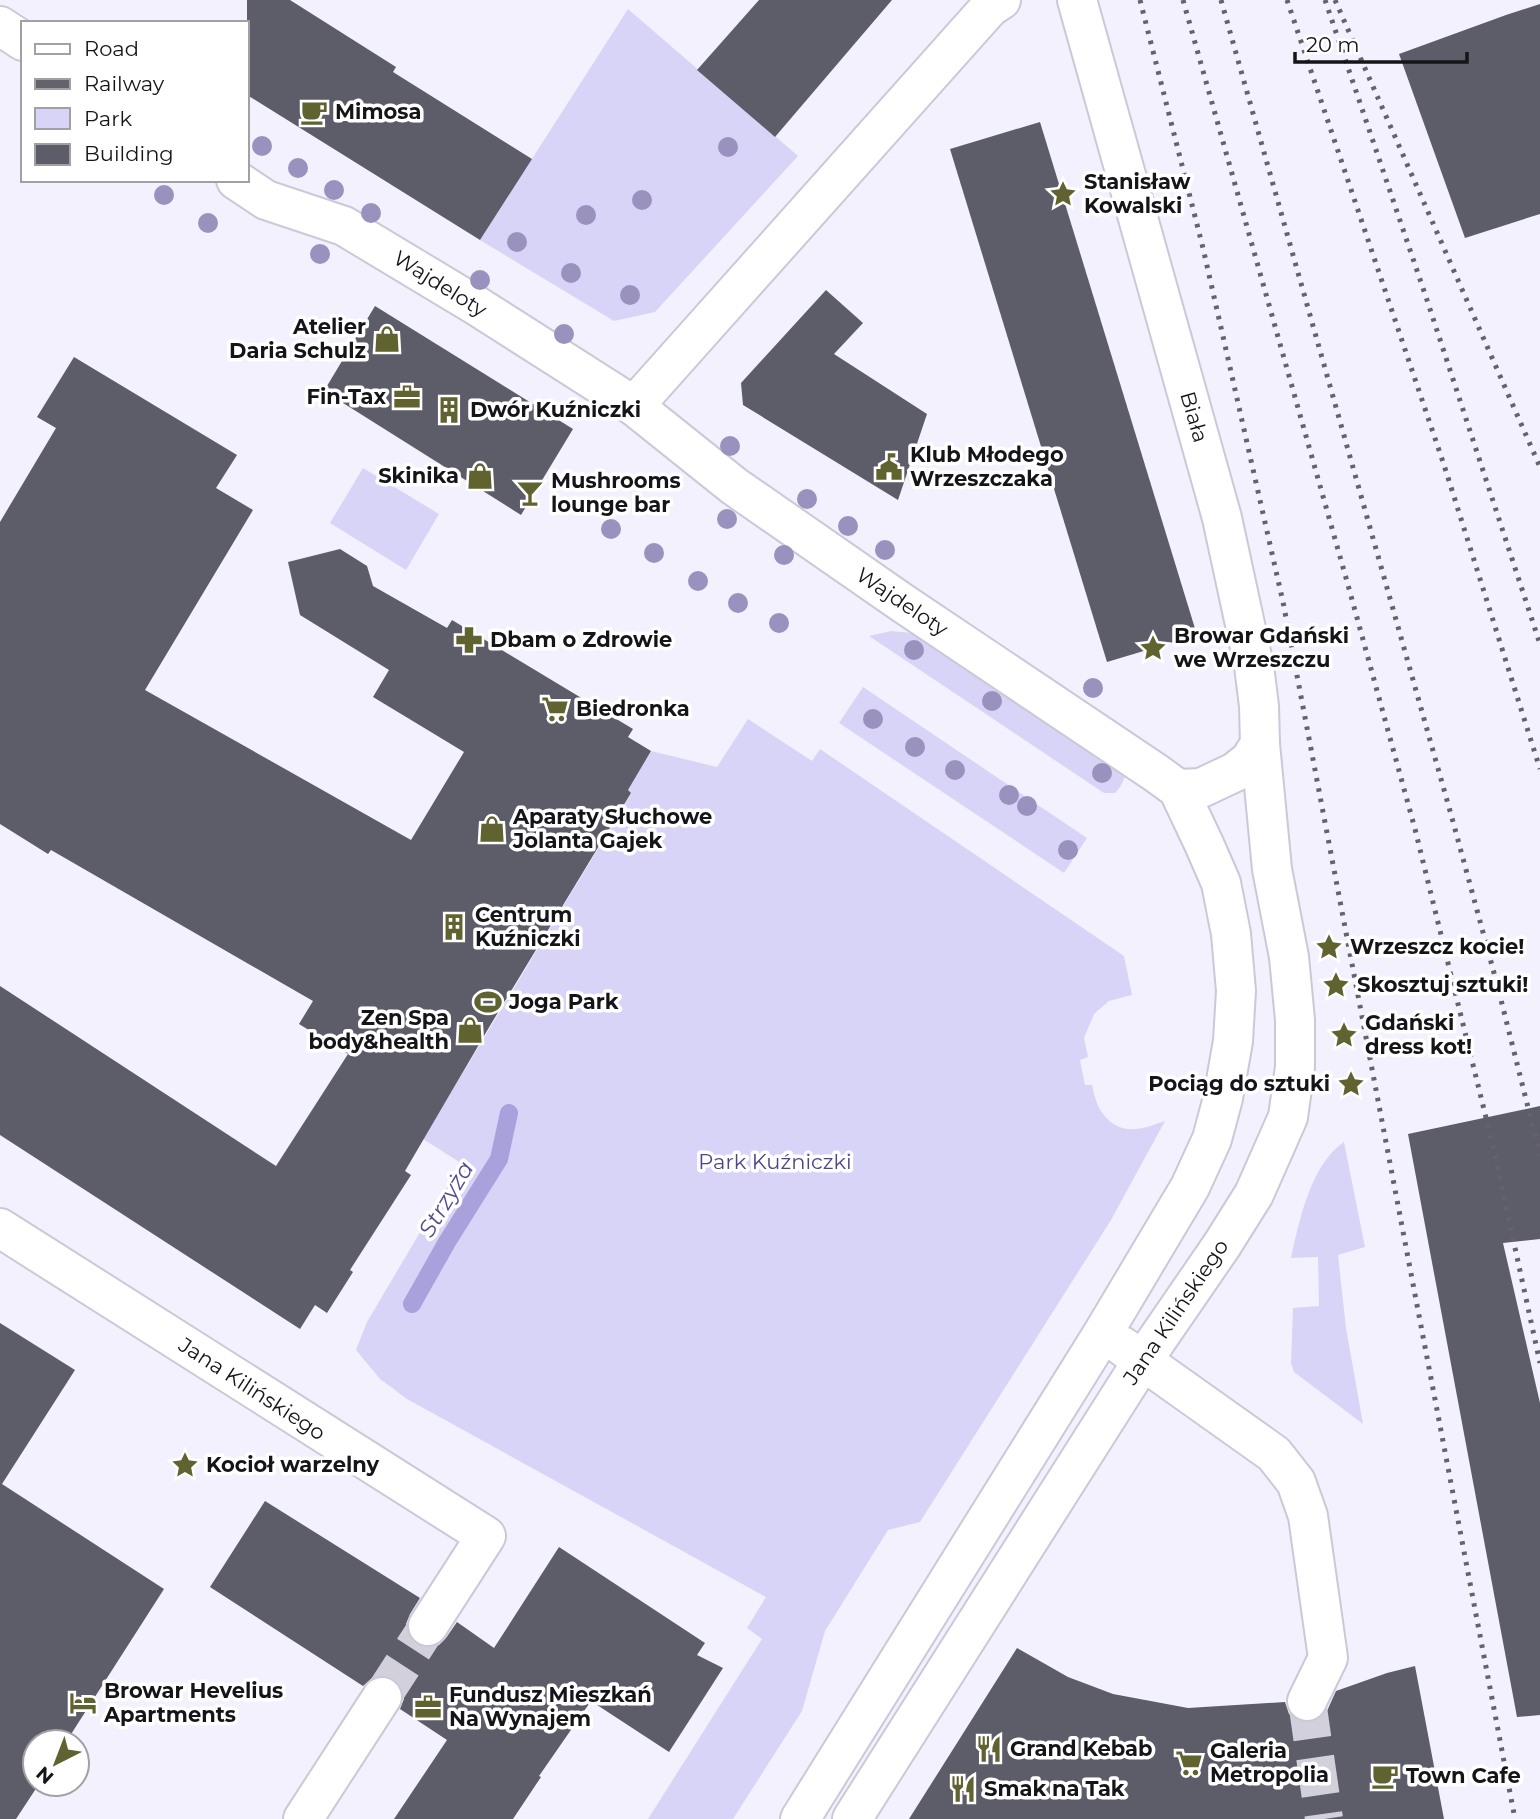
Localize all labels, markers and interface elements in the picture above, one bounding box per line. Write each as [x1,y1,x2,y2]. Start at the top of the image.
legend [21,21,248,182]
scale bar [1295,21,1466,65]
text: 20 m [1306,32,1360,57]
text: Road [84,36,139,61]
text: Railway [84,71,165,96]
cafe icon: Mimosa [299,97,329,127]
place label: Mimosa [335,99,421,124]
text: Park [84,106,132,131]
text: Building [84,141,174,166]
place label: Stanisław Kowalski [1084,169,1191,218]
place icon: Stanisław Kowalski [1048,179,1078,209]
street label: Wajdeloty [389,245,492,322]
place label: Atelier Daria Schulz [229,314,366,363]
shop icon: Atelier Daria Schulz [372,324,402,354]
office icon: Fin-Tax [392,382,422,412]
place label: Fin-Tax [307,384,386,409]
street label: Biała [1175,388,1214,445]
building icon: Dwór Kuźniczki [434,395,464,425]
place label: Dwór Kuźniczki [470,397,641,422]
place label: Klub Młodego Wrzeszczaka [910,442,1064,491]
public building icon: Klub Młodego Wrzeszczaka [874,452,904,482]
shop icon: Skinika [465,461,495,491]
place label: Skinika [378,463,459,488]
place label: Mushrooms lounge bar [551,468,681,517]
bar icon: Mushrooms lounge bar [515,478,545,508]
street label: Wajdeloty [852,562,953,642]
place label: Browar Gdański we Wrzeszczu [1174,623,1349,672]
pharmacy icon: Dbam o Zdrowie [454,625,484,655]
place label: Dbam o Zdrowie [490,627,672,652]
place icon: Browar Gdański we Wrzeszczu [1138,633,1168,663]
supermarket icon: Biedronka [540,694,570,724]
place label: Biedronka [576,696,690,721]
place label: Aparaty Słuchowe Jolanta Gajek [512,804,712,853]
shop icon: Aparaty Słuchowe Jolanta Gajek [477,814,507,844]
place label: Centrum Kuźniczki [475,902,581,951]
building icon: Centrum Kuźniczki [439,912,469,942]
place icon: Wrzeszcz kocie! [1314,932,1344,962]
place label: Wrzeszcz kocie! [1350,934,1524,959]
place icon: Skosztuj sztuki! [1321,970,1351,1000]
place label: Skosztuj sztuki! [1357,972,1528,997]
sports icon: Joga Park [473,987,503,1017]
place label: Joga Park [508,989,619,1014]
place label: Zen Spa body&health [308,1005,449,1054]
place label: Gdański dress kot! [1365,1010,1472,1059]
shop icon: Zen Spa body&health [455,1015,485,1045]
place icon: Gdański dress kot! [1329,1020,1359,1050]
place icon: Pociąg do sztuki [1336,1069,1366,1099]
place label: Pociąg do sztuki [1148,1071,1330,1096]
park label: Park Kuźniczki [698,1149,852,1174]
water label: Strzyża [413,1156,479,1242]
street label: Jana Kilińskiego [1117,1234,1233,1390]
street label: Jana Kilińskiego [173,1331,330,1445]
place icon: Kocioł warzelny [170,1450,200,1480]
place label: Kocioł warzelny [206,1452,380,1477]
place label: Browar Hevelius Apartments [103,1678,283,1727]
place label: Fundusz Mieszkań Na Wynajem [449,1682,652,1731]
hotel icon: Browar Hevelius Apartments [68,1688,98,1718]
office icon: Fundusz Mieszkań Na Wynajem [413,1692,443,1722]
north arrow [21,1728,91,1798]
restaurant icon: Grand Kebab [974,1734,1004,1764]
place label: Grand Kebab [1010,1736,1153,1761]
place label: Galeria Metropolia [1210,1738,1329,1787]
supermarket icon: Galeria Metropolia [1174,1748,1204,1778]
cafe icon: Town Cafe [1370,1761,1400,1791]
text: N [32,1762,58,1789]
place label: Town Cafe [1406,1763,1521,1788]
restaurant icon: Smak na Tak [948,1774,978,1804]
place label: Smak na Tak [984,1776,1125,1801]

